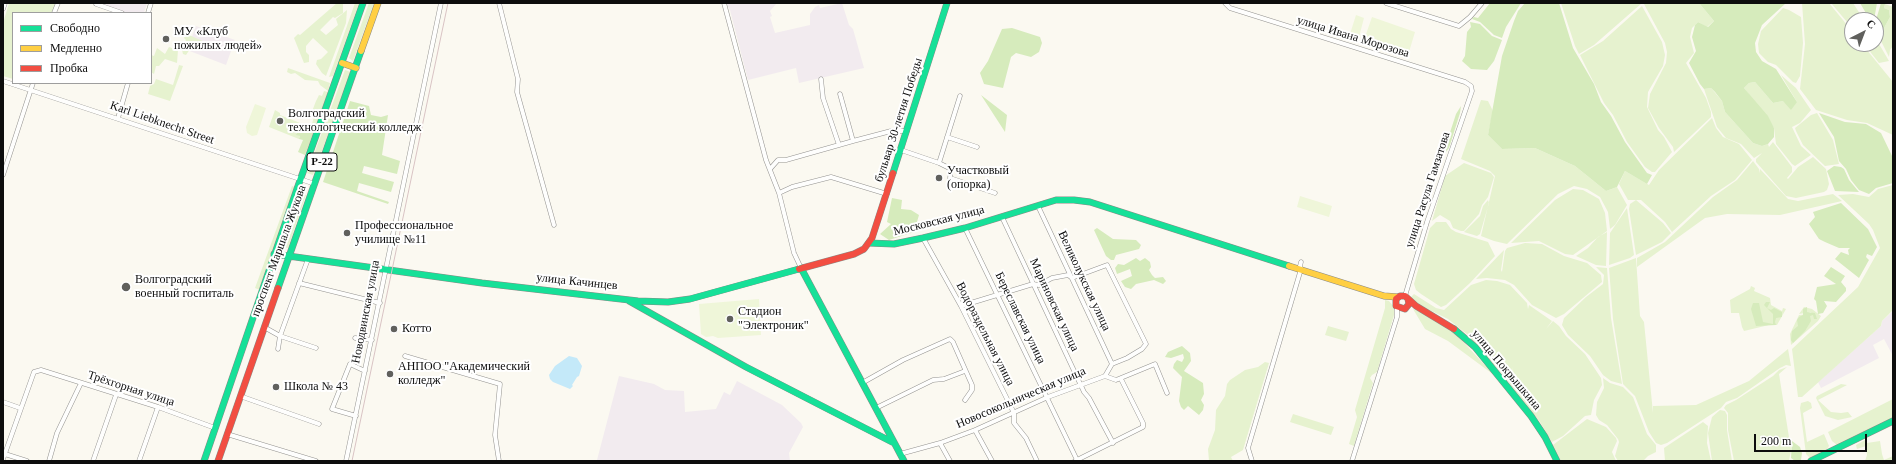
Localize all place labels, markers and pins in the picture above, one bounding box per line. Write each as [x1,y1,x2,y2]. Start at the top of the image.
place label: МУ «Клуб пожилых людей» [174,25,262,53]
marker: МУ «Клуб пожилых людей» [161,34,171,44]
place label: Волгоградский технологический колледж [288,107,421,135]
marker: Волгоградский технологический колледж [275,116,285,126]
place label: Участковый (опорка) [947,164,1009,192]
marker: Участковый (опорка) [934,173,944,183]
place label: Профессиональное училище №11 [355,219,453,247]
marker: Профессиональное училище №11 [342,228,352,238]
place label: Волгоградский военный госпиталь [135,273,234,301]
marker: Волгоградский военный госпиталь [120,281,132,293]
place label: Стадион "Электроник" [738,305,809,333]
marker: Стадион "Электроник" [725,314,735,324]
place label: Котто [402,322,432,336]
marker: Котто [389,324,399,334]
place label: АНПОО "Академический колледж" [398,360,530,388]
marker: АНПОО "Академический колледж" [385,369,395,379]
place label: Школа № 43 [284,380,348,394]
marker: Школа № 43 [271,382,281,392]

